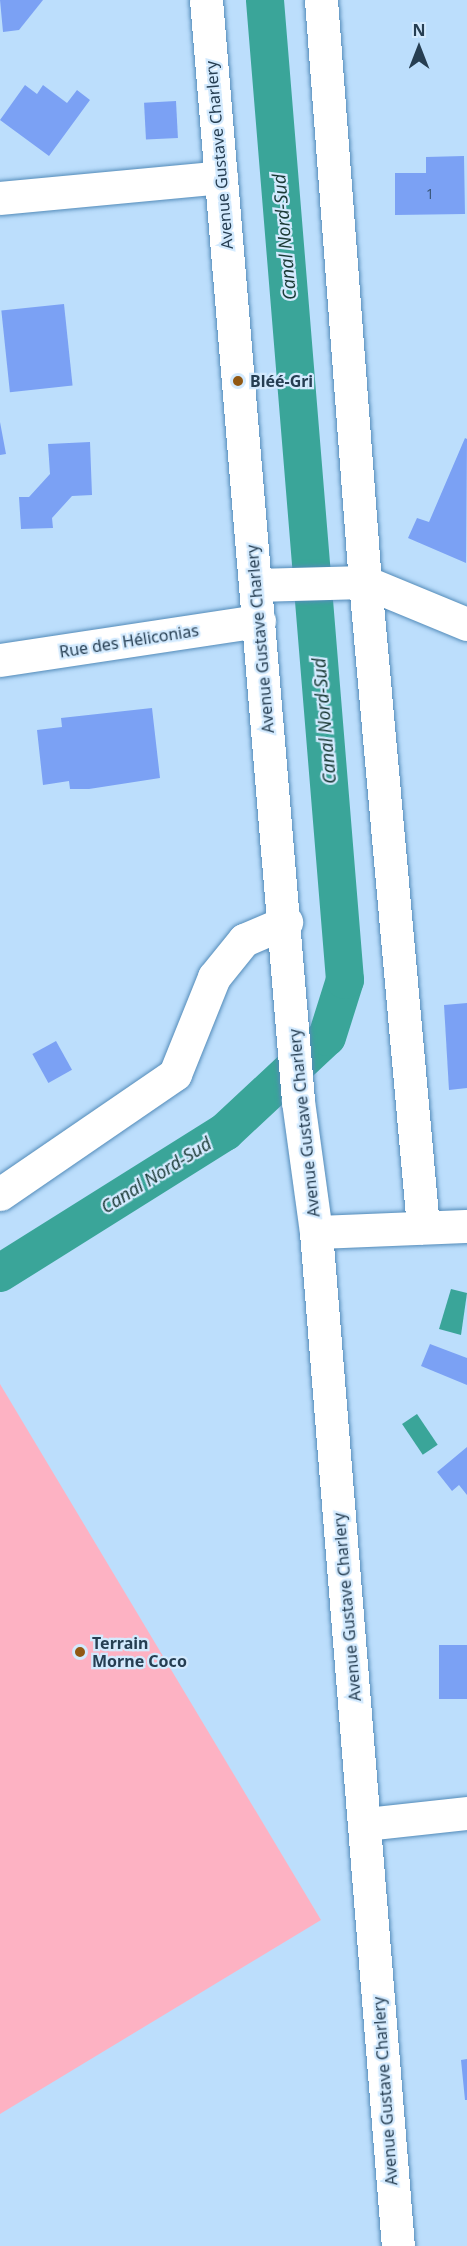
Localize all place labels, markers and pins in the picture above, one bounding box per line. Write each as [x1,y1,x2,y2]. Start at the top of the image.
place label: Bléé-Gri [250,371,313,391]
marker: Bléé-Gri [231,374,245,388]
place label: Terrain Morne Coco [92,1633,187,1671]
marker: Terrain Morne Coco [73,1645,87,1659]

